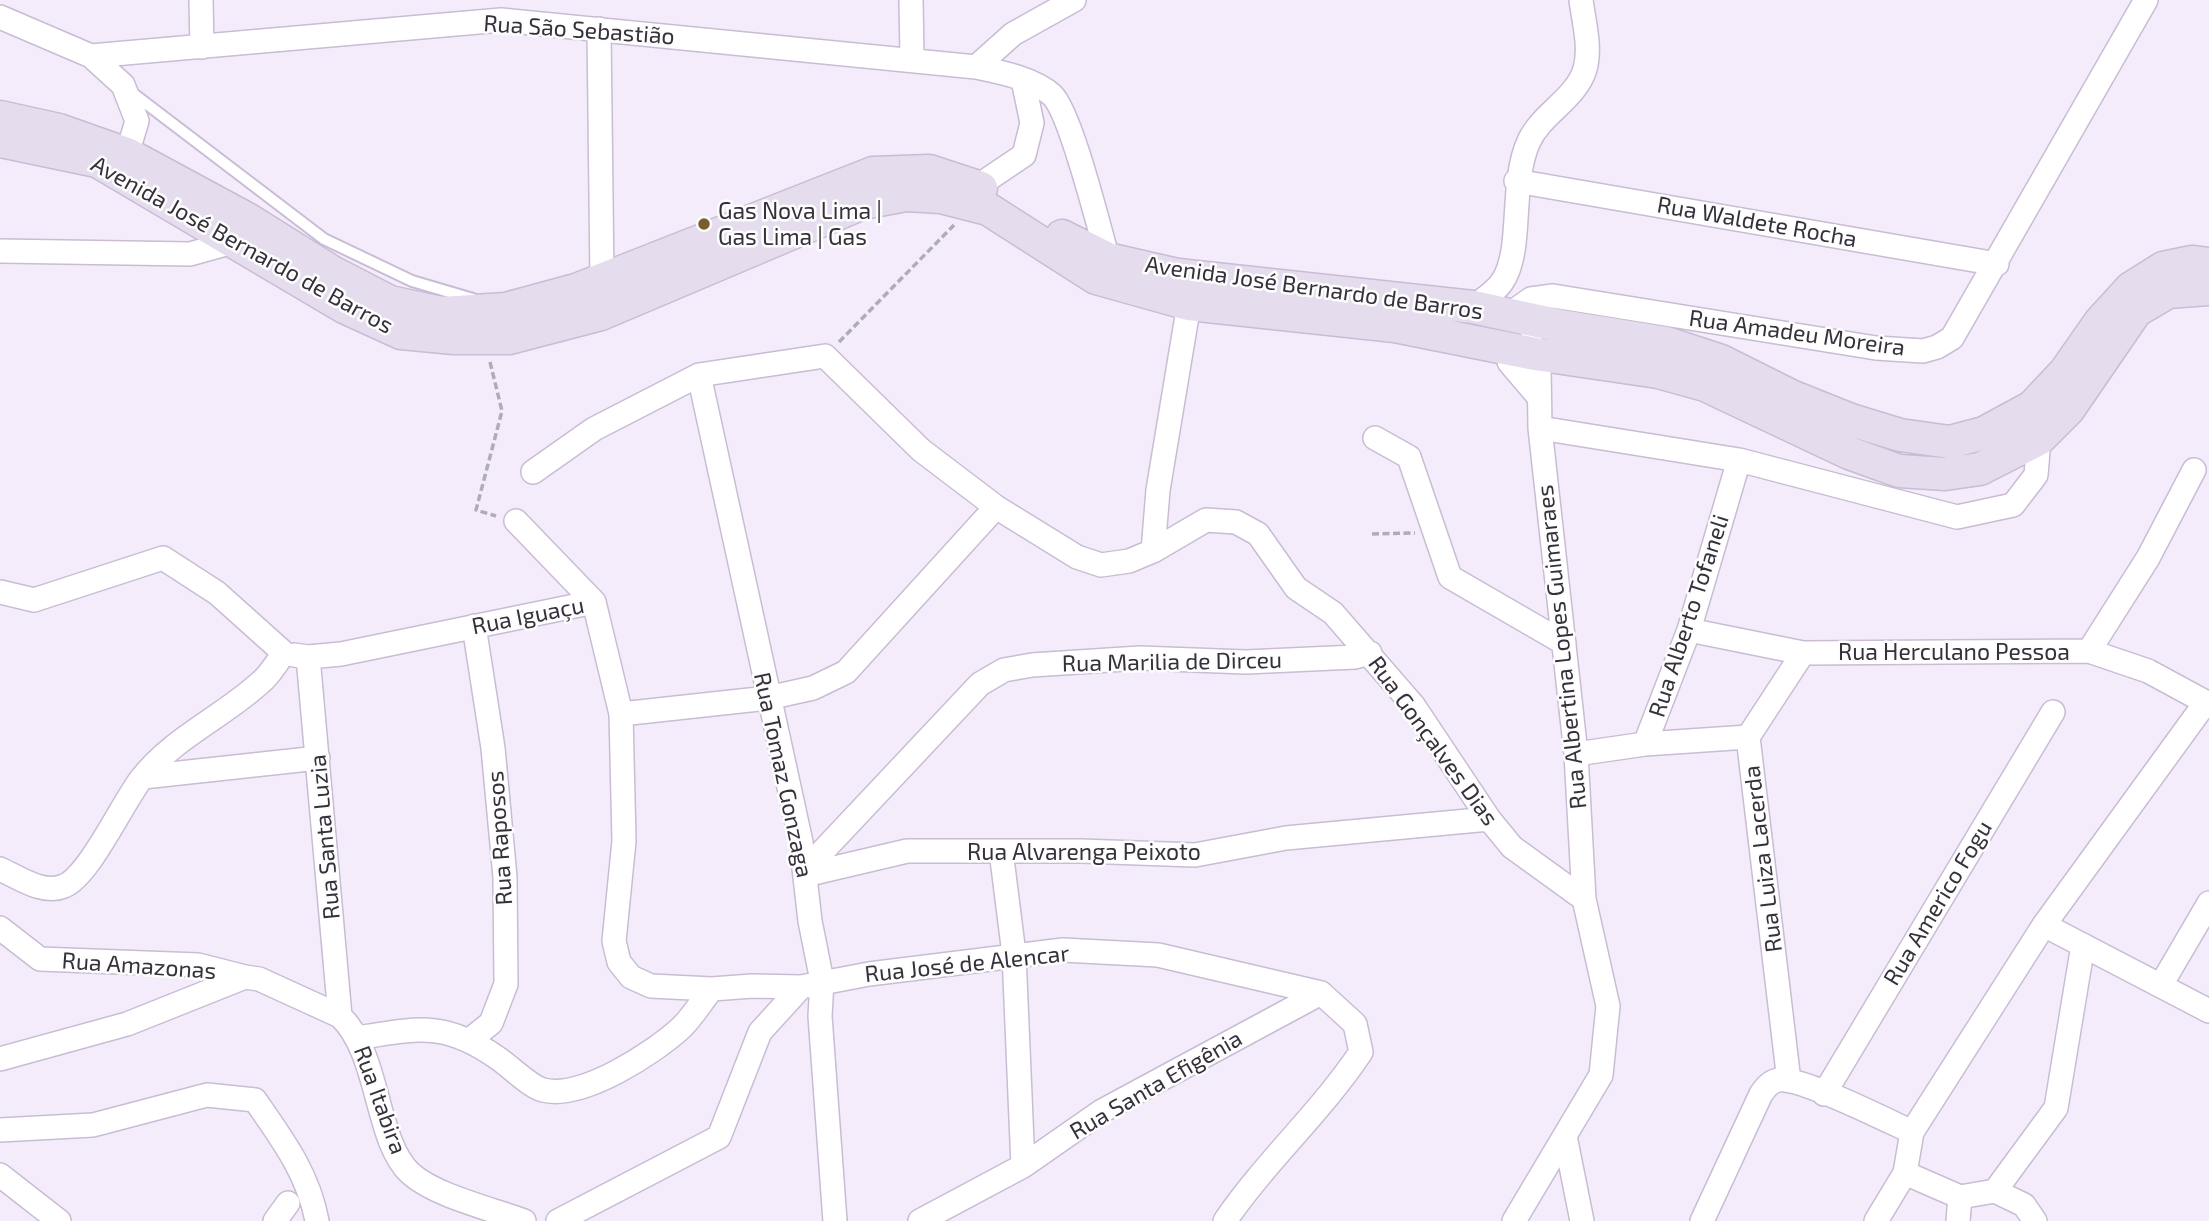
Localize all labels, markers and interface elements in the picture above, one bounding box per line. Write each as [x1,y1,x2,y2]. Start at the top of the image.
street label: Rua São Sebastião [482,10,676,50]
street label: Avenida José Bernardo de Barros [86,150,398,340]
street label: Rua Waldete Rocha [1655,191,1859,253]
place label: Gas Nova Lima | Gas Lima | Gas [718,197,882,251]
marker: Gas Nova Lima | Gas Lima | Gas [696,216,712,232]
street label: Avenida José Bernardo de Barros [1143,251,1485,325]
street label: Rua Amadeu Moreira [1687,304,1907,362]
street label: Rua Albertina Lopes Guimaraes [1531,484,1593,810]
street label: Rua Alberto Tofaneli [1643,511,1735,721]
street label: Rua Iguaçu [469,592,587,640]
street label: Rua Herculano Pessoa [1838,638,2070,666]
street label: Rua Marilia de Dirceu [1062,646,1282,678]
street label: Rua Gonçalves Dias [1362,651,1504,831]
street label: Rua Tomaz Gonzaga [748,670,818,880]
street label: Rua Santa Luzia [304,753,346,921]
street label: Rua Luiza Lacerda [1738,764,1788,954]
street label: Rua Raposos [482,770,518,906]
street label: Rua Americo Fogu [1878,816,1998,990]
street label: Rua Alvarenga Peixoto [967,838,1201,866]
street label: Rua José de Alencar [863,940,1071,988]
street label: Rua Amazonas [61,947,217,985]
street label: Rua Santa Efigênia [1065,1025,1247,1145]
street label: Rua Itabira [348,1042,412,1158]

